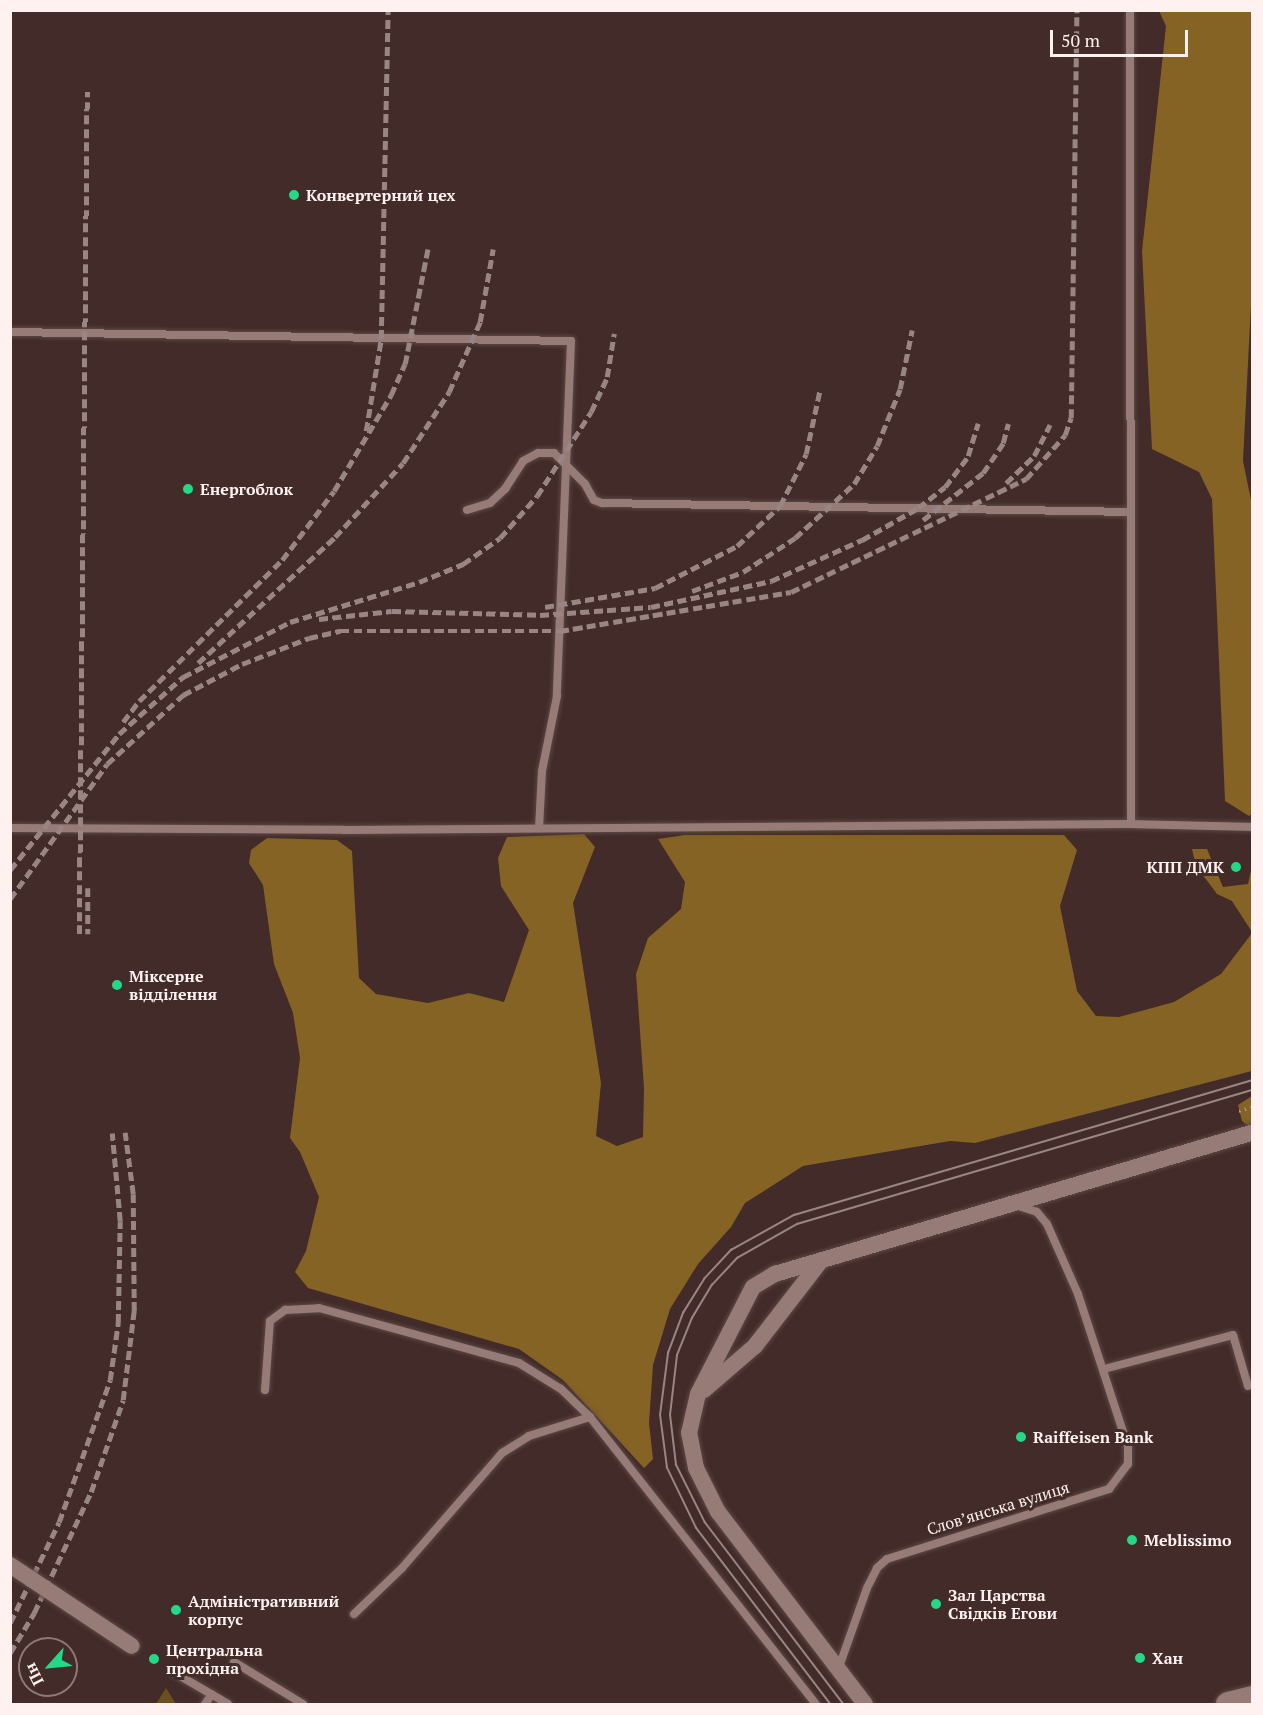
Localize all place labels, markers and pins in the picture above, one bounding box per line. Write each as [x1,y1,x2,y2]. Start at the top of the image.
place label: Конвертерний цех [306,185,455,205]
marker: Конвертерний цех [287,188,301,202]
place label: Енергоблок [200,479,293,499]
marker: Енергоблок [181,482,195,496]
place label: КПП ДМК [1146,857,1224,877]
marker: КПП ДМК [1229,860,1243,874]
place label: Міксерне відділення [129,966,217,1004]
marker: Міксерне відділення [110,978,124,992]
place label: Raiffeisen Bank [1033,1427,1153,1447]
marker: Raiffeisen Bank [1014,1430,1028,1444]
place label: Meblissimo [1144,1530,1232,1550]
marker: Meblissimo [1125,1533,1139,1547]
place label: Зал Царства Свiдкiв Егови [948,1585,1057,1623]
place label: Адміністративний корпус [188,1591,339,1629]
marker: Зал Царства Свiдкiв Егови [929,1597,943,1611]
marker: Адміністративний корпус [169,1603,183,1617]
place label: Центральна прохідна [166,1640,263,1678]
place label: Хан [1152,1648,1183,1668]
marker: Хан [1133,1651,1147,1665]
marker: Центральна прохідна [147,1652,161,1666]

